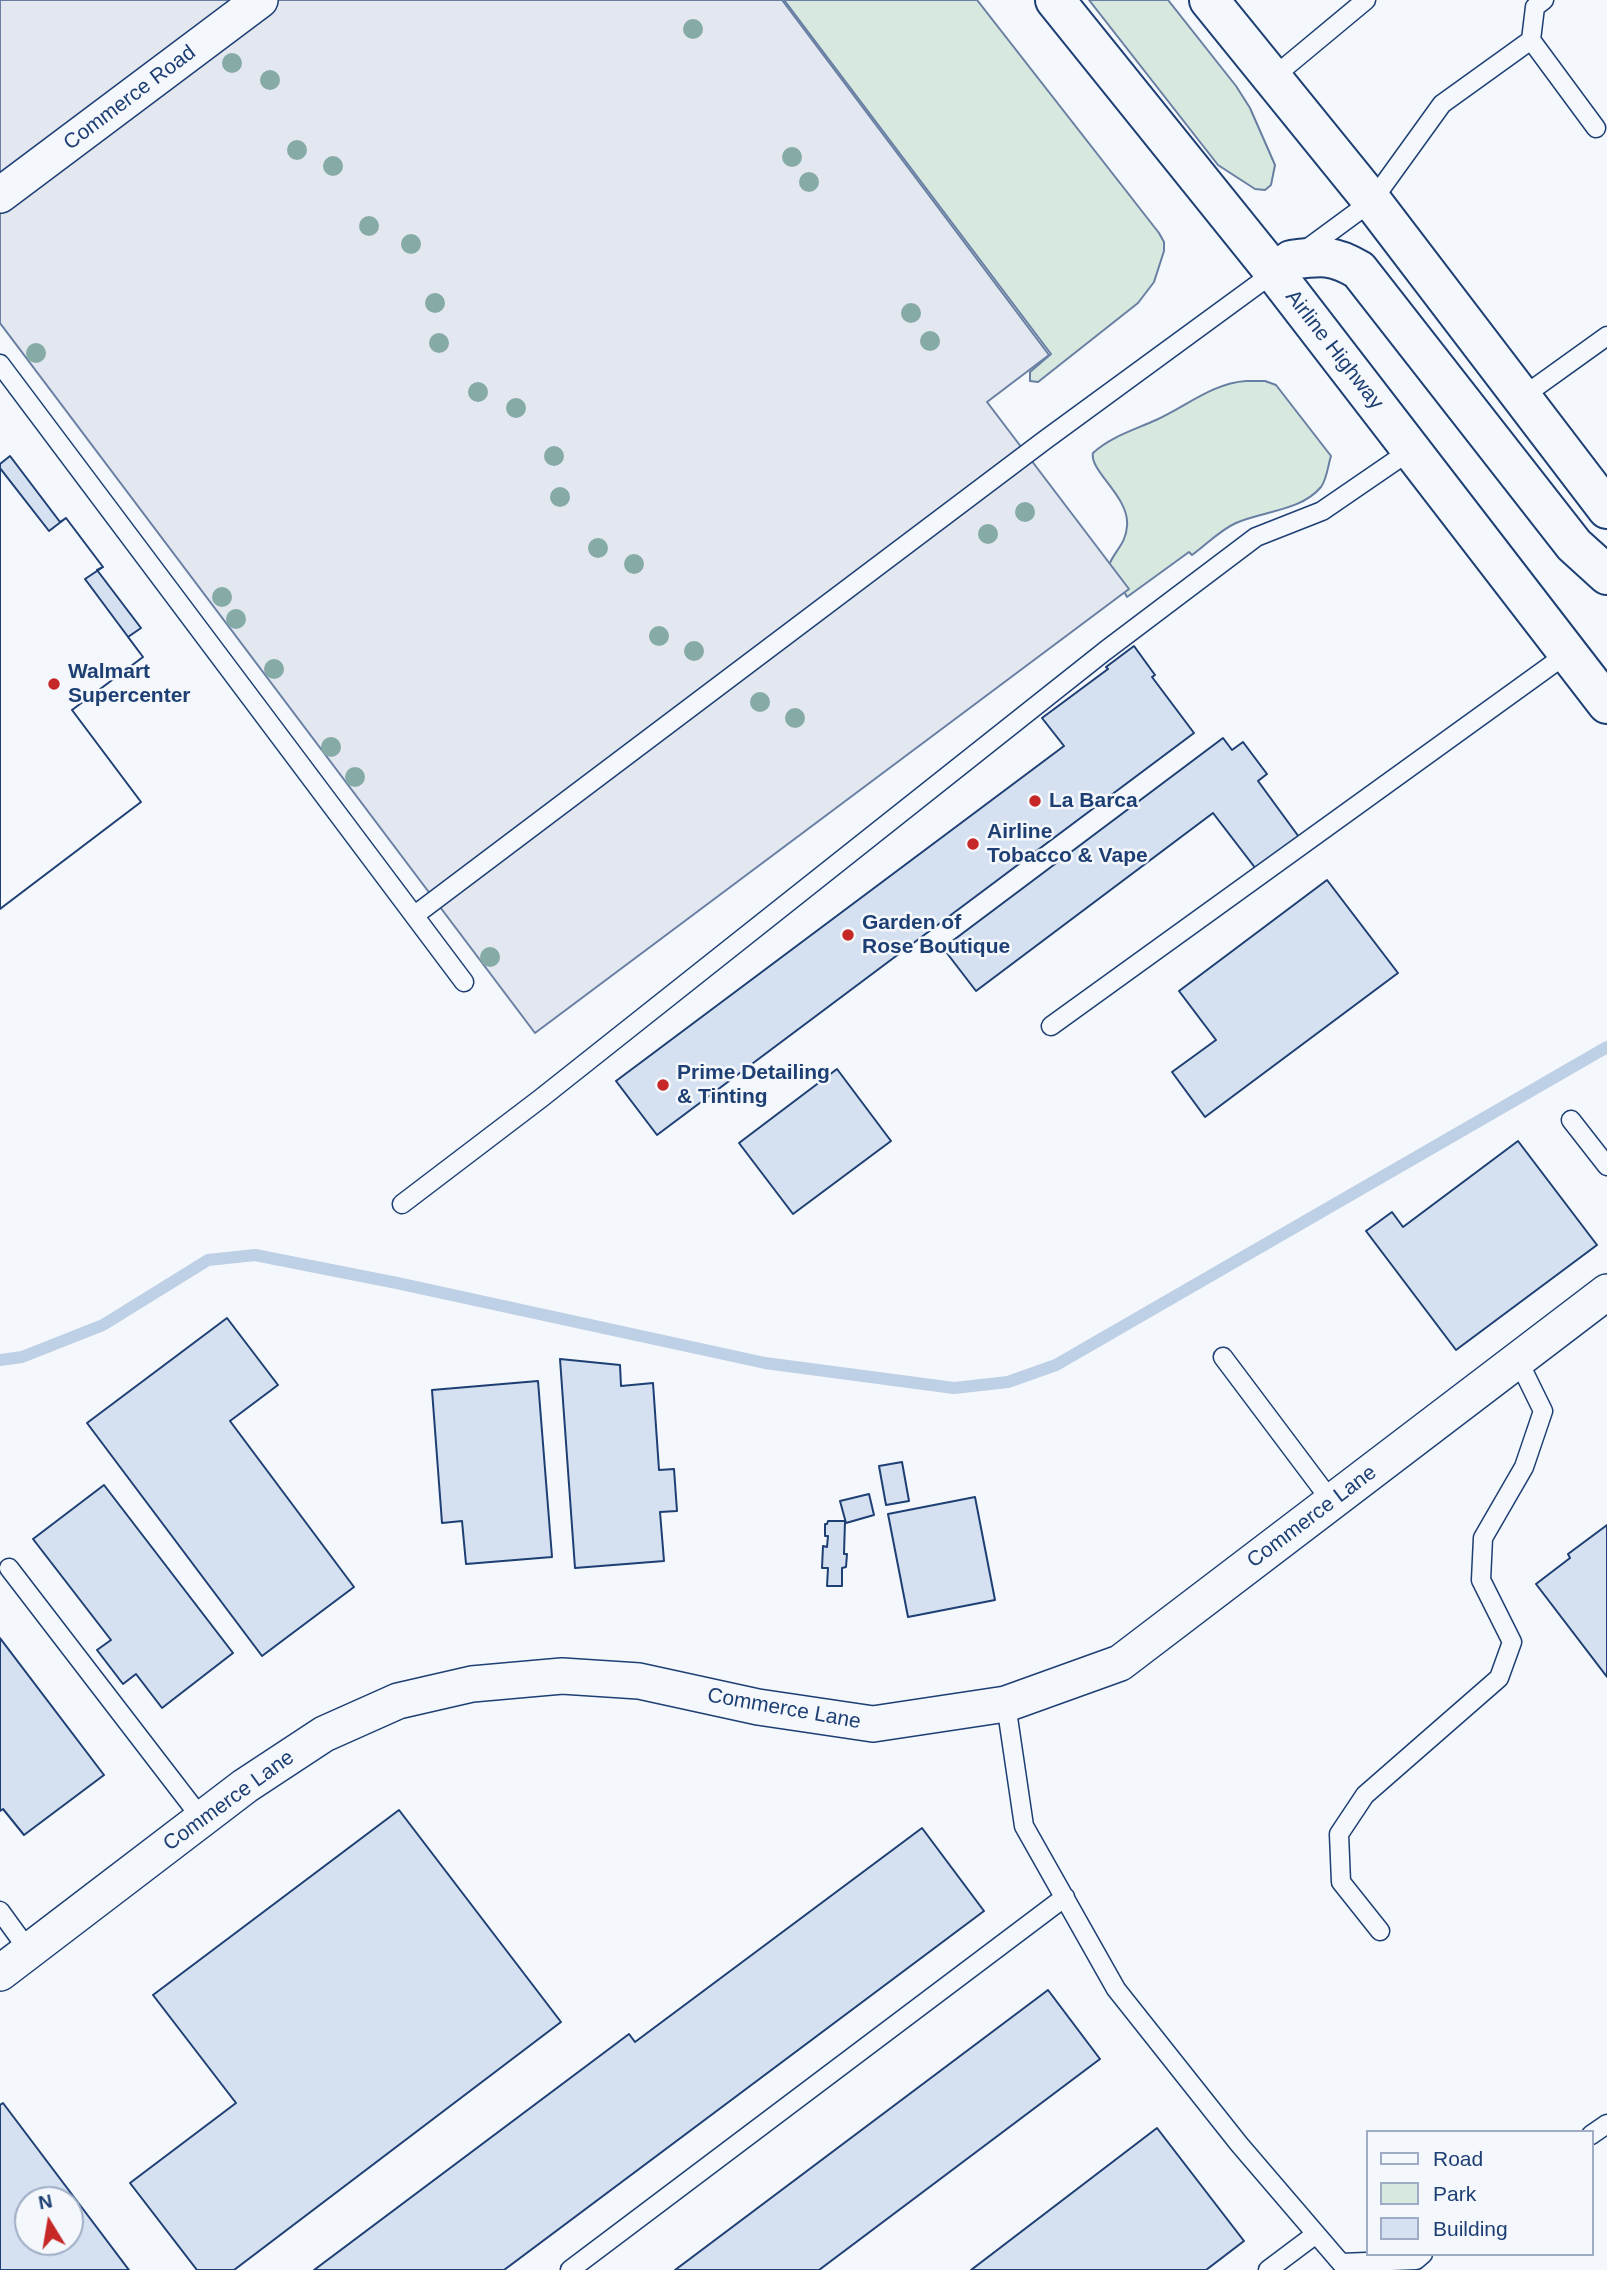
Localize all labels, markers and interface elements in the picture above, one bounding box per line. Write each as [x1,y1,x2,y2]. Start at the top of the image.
street label: Commerce Road [59,40,201,156]
street label: Airline Highway [1280,285,1388,415]
place label: Walmart Supercenter [68,659,191,709]
marker: Walmart Supercenter [46,676,62,692]
place label: La Barca [1049,788,1138,814]
marker: La Barca [1027,793,1043,809]
place label: Airline Tobacco & Vape [987,819,1148,869]
marker: Airline Tobacco & Vape [965,836,981,852]
place label: Garden of Rose Boutique [862,910,1010,960]
marker: Garden of Rose Boutique [840,927,856,943]
place label: Prime Detailing & Tinting [677,1060,830,1110]
marker: Prime Detailing & Tinting [655,1077,671,1093]
street label: Commerce Lane [1242,1460,1382,1574]
street label: Commerce Lane [705,1683,863,1735]
street label: Commerce Lane [159,1745,299,1857]
legend [1366,2130,1593,2256]
text: Road [1433,2147,1483,2170]
text: Park [1433,2182,1476,2205]
north arrow [14,2186,84,2256]
text: N [37,2190,54,2213]
text: Building [1433,2217,1508,2240]

